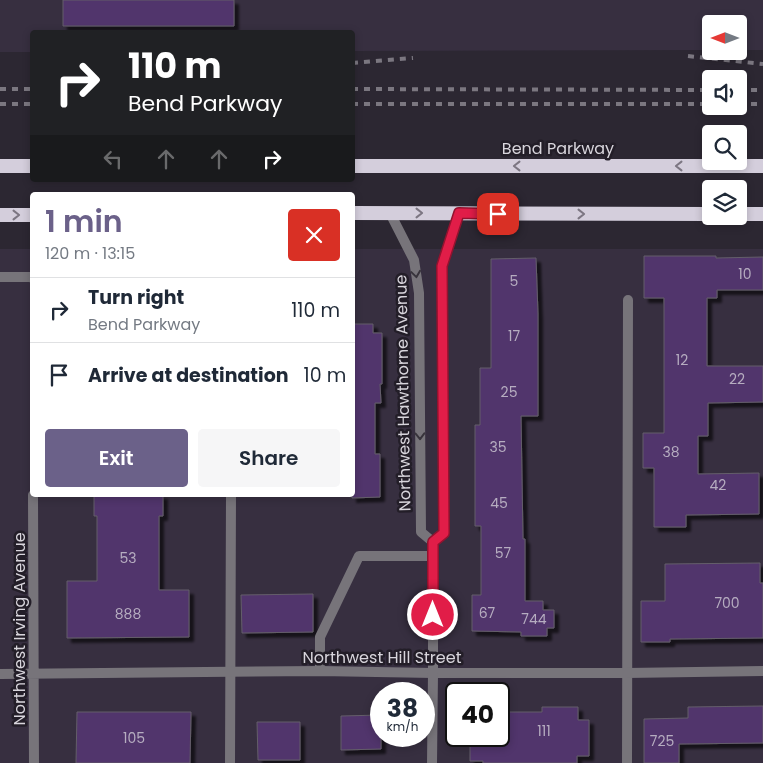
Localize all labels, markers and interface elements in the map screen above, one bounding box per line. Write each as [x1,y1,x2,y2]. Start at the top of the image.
north arrow [702,15,748,60]
map controls [702,15,747,225]
text: 110 m [128,41,222,90]
icon: right [45,50,110,115]
button: sound [702,70,747,115]
text: Bend Parkway [128,88,282,119]
button: search [702,125,747,170]
street label: Bend Parkway [502,137,614,160]
icon: left [99,145,127,173]
icon: ahead [152,145,180,173]
icon: ahead [205,145,233,173]
icon: right [258,145,286,173]
one-way arrow [513,161,520,171]
one-way arrow [675,161,682,171]
button: layers [702,180,747,225]
pin [477,193,519,235]
text: 1 min [45,200,123,243]
icon: arrive [484,200,512,228]
one-way arrow [415,208,423,218]
button: close [288,209,340,261]
one-way arrow [578,209,585,219]
one-way arrow [13,210,21,220]
text: 120 m · 13:15 [45,242,135,265]
house number: 10 [738,264,752,284]
one-way arrow [410,269,420,278]
house number: 5 [510,271,518,291]
street label: Northwest Hawthorne Avenue [389,274,417,512]
text: Turn right [88,284,184,311]
icon: right [45,296,73,324]
text: 110 m [291,297,340,324]
text: Bend Parkway [88,313,200,336]
house number: 17 [508,326,520,346]
house number: 12 [676,350,688,370]
icon: arrive [45,361,73,389]
text: Arrive at destination [88,362,289,389]
text: 10 m [304,362,346,389]
house number: 22 [729,369,745,389]
house number: 25 [501,382,517,402]
button: Exit [45,429,188,487]
button: Share [198,429,340,487]
one-way arrow [415,432,425,440]
house number: 35 [489,437,507,457]
house number: 38 [662,442,680,462]
house number: 42 [710,475,726,495]
house number: 45 [490,493,508,513]
street label: Northwest Irving Avenue [8,532,31,726]
house number: 57 [495,543,512,563]
house number: 53 [119,548,137,568]
position arrow [406,588,458,640]
house number: 700 [714,593,740,613]
house number: 67 [479,603,496,623]
house number: 888 [115,604,141,624]
house number: 744 [521,609,547,629]
street label: Northwest Hill Street [302,646,462,669]
speed limit sign: 40 [445,682,510,747]
text: 38 [387,691,418,726]
text: km/h [387,718,418,735]
house number: 111 [537,721,551,741]
house number: 105 [123,728,145,748]
house number: 725 [650,731,674,751]

